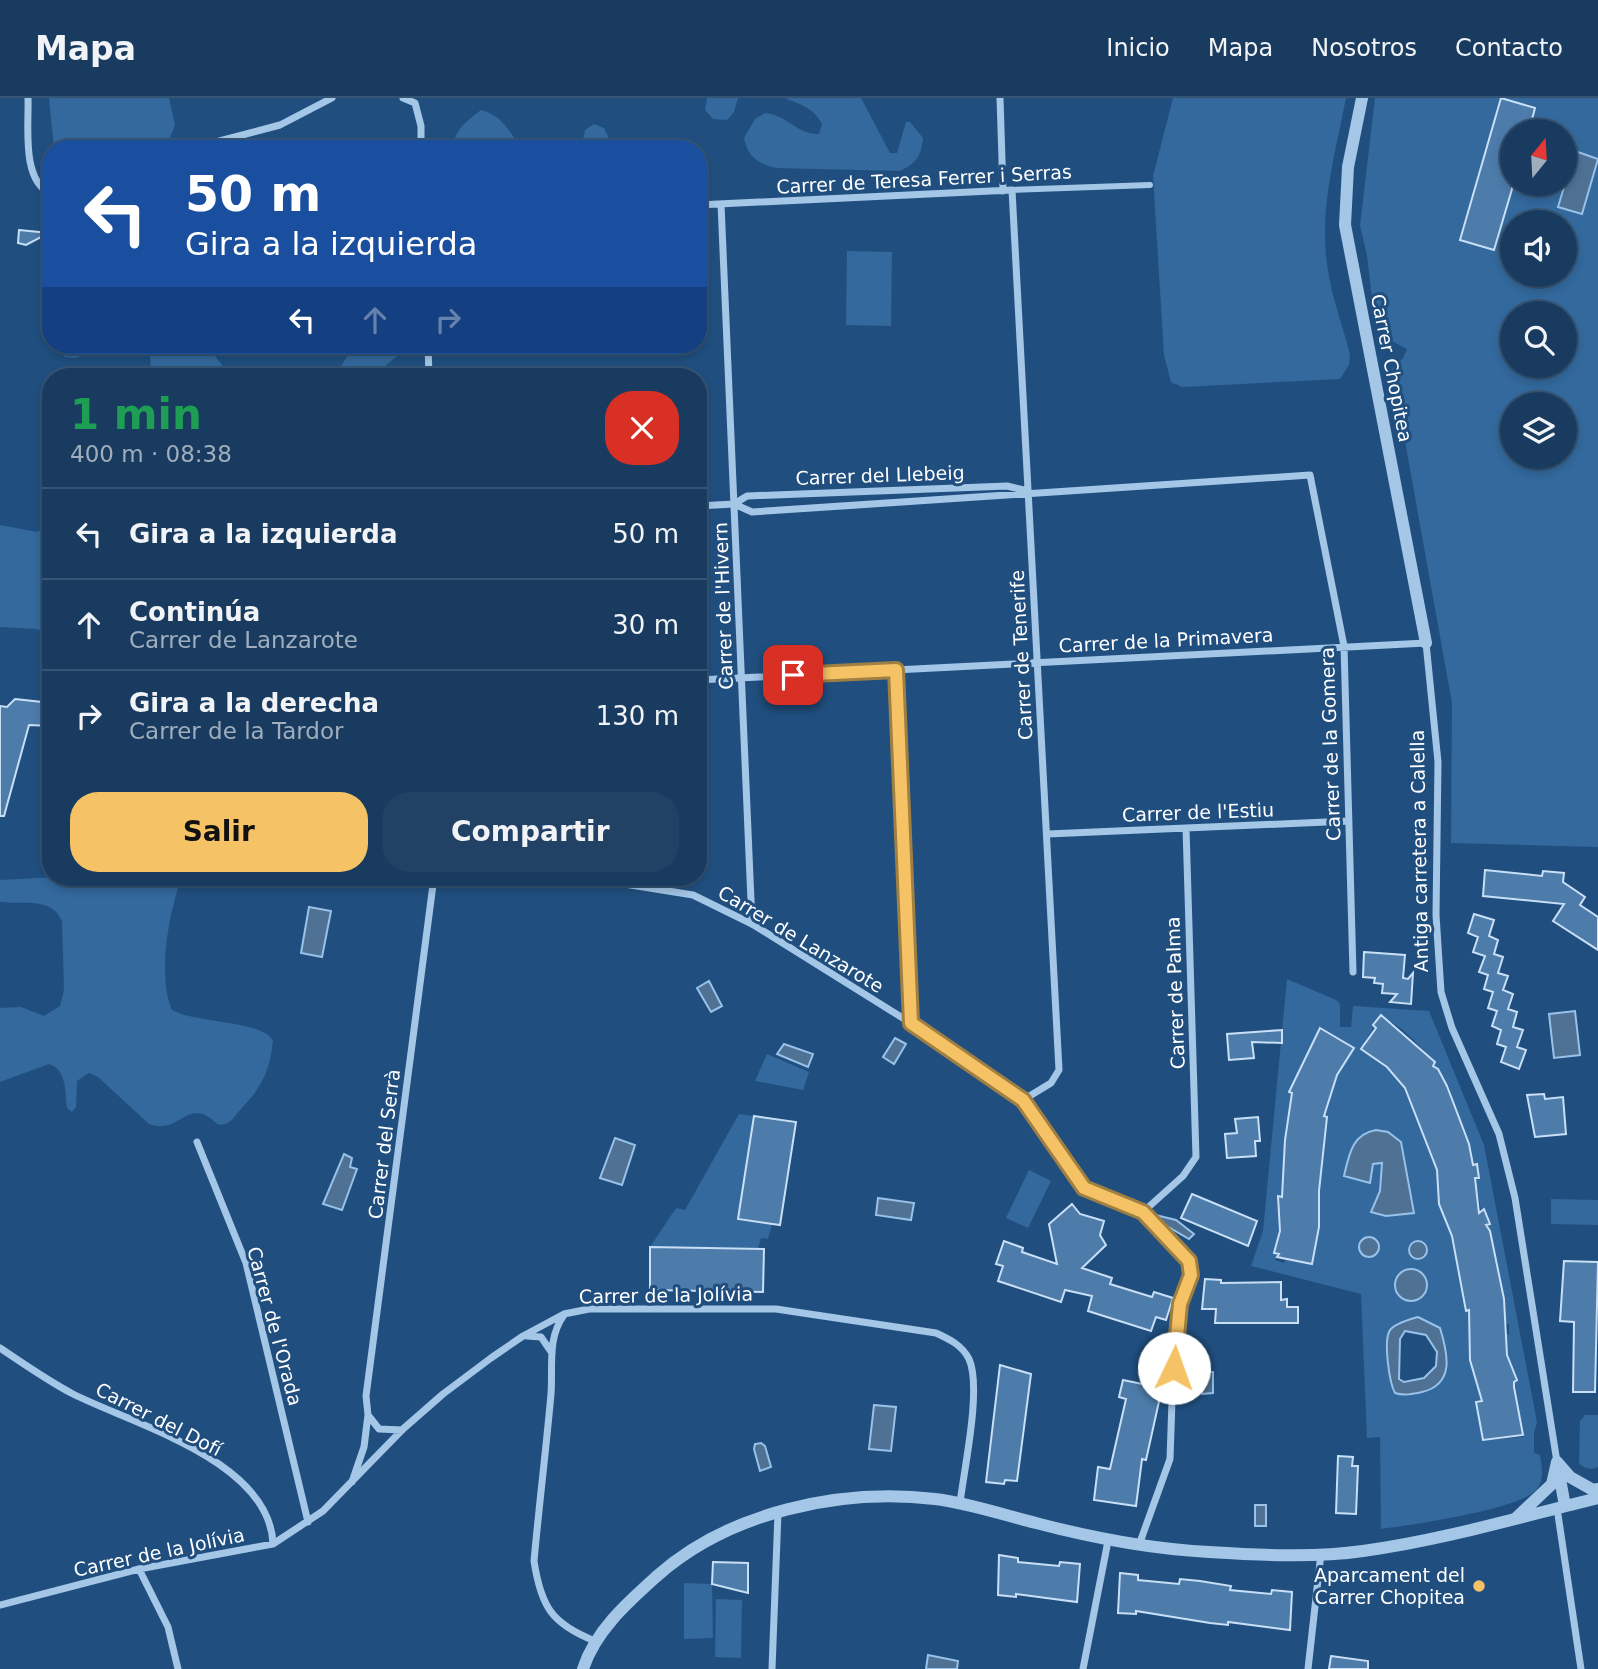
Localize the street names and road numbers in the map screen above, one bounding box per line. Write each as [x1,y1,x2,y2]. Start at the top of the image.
street label: Carrer de Teresa Ferrer i Serras [776,160,1072,198]
street label: Carrer Chopitea [1367,292,1417,444]
street label: Carrer del Llebeig [795,461,965,489]
street label: Carrer de l'Hivern [709,522,737,690]
street label: Carrer de Tenerife [1006,569,1036,741]
street label: Carrer de la Primavera [1058,623,1274,657]
street label: Carrer de la Gomera [1316,647,1344,841]
street label: Antiga carretera a Calella [1406,730,1432,972]
street label: Carrer de l'Estiu [1122,798,1274,826]
street label: Carrer de Lanzarote [714,881,888,997]
street label: Carrer de Palma [1161,916,1189,1070]
street label: Carrer del Serrà [364,1068,404,1220]
street label: Carrer de l'Orada [243,1244,307,1408]
street label: Carrer de la Jolívia [579,1282,753,1308]
street label: Carrer del Dofí [92,1378,226,1461]
street label: Carrer de la Jolívia [72,1523,246,1581]

